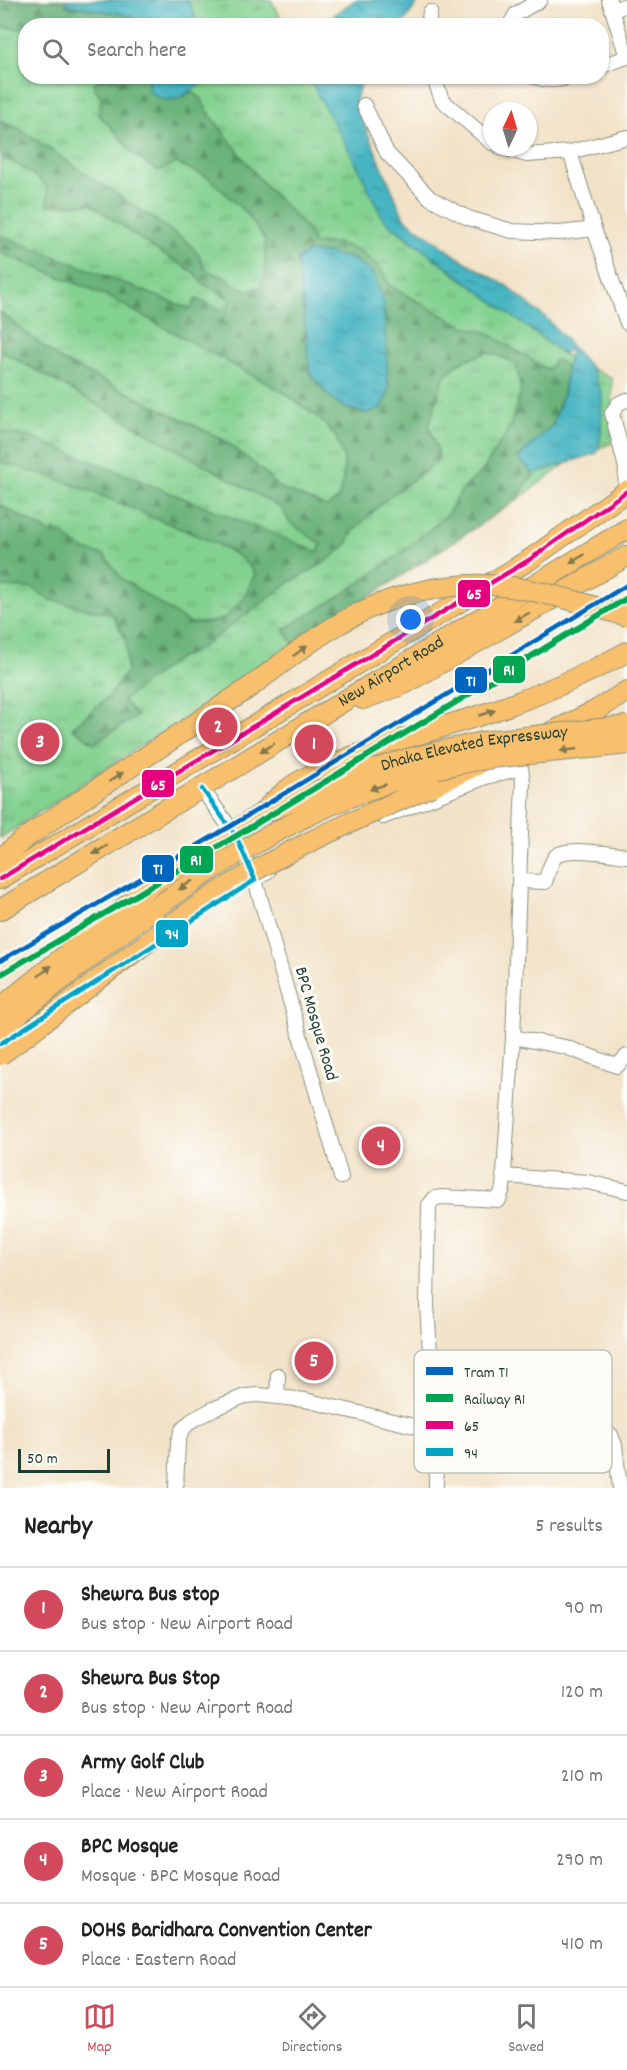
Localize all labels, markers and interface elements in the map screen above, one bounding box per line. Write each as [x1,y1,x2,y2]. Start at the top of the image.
search box [18,18,609,84]
icon: search [39,35,72,68]
text: Search here [87,36,186,67]
north arrow [483,102,537,156]
one-way arrow [568,554,585,564]
line badge: 65 [457,579,491,608]
text: 65 [466,584,482,607]
your location [396,605,425,634]
one-way arrow [514,611,530,622]
street label: New Airport Road [334,630,449,714]
one-way arrow [292,645,308,657]
line badge: R1 [492,655,526,684]
text: R1 [503,660,515,683]
line badge: T1 [454,666,488,694]
text: T1 [466,671,476,694]
pin: 2 [198,704,238,750]
one-way arrow [478,707,496,717]
pin: 3 [20,720,60,764]
street label: Dhaka Elevated Expressway [378,720,570,779]
pin: 1 [294,722,334,766]
one-way arrow [259,742,275,753]
one-way arrow [559,745,578,755]
line badge: 65 [141,769,175,798]
one-way arrow [108,772,124,783]
text: 65 [150,775,166,798]
one-way arrow [369,783,387,792]
one-way arrow [92,844,108,855]
line badge: R1 [179,845,214,874]
text: R1 [190,850,202,873]
line badge: T1 [141,854,175,883]
text: T1 [153,859,163,882]
one-way arrow [178,879,194,890]
line badge: 94 [155,919,189,948]
text: 94 [165,924,179,947]
one-way arrow [37,964,53,977]
street label: BPC Mosque Road [287,964,343,1084]
pin: 4 [362,1124,400,1168]
pin: 5 [294,1338,334,1384]
legend [414,1350,612,1473]
text: Tram T1 [464,1362,508,1385]
text: Railway R1 [464,1389,525,1412]
text: 65 [464,1416,479,1439]
text: 94 [464,1443,478,1466]
scale bar [18,1446,110,1474]
text: 50 m [27,1448,58,1471]
text: Nearby [24,1509,92,1546]
text: 5 results [535,1513,603,1541]
text: Shewra Bus stop [81,1580,220,1611]
text: 1 [41,1595,46,1623]
text: 90 m [565,1595,603,1623]
text: Bus stop · New Airport Road [81,1611,293,1639]
text: Shewra Bus Stop [81,1664,220,1695]
text: 2 [39,1679,48,1707]
text: 120 m [561,1679,603,1707]
text: Bus stop · New Airport Road [81,1695,293,1723]
text: Army Golf Club [81,1748,204,1779]
text: 3 [39,1763,48,1791]
text: 210 m [561,1763,603,1791]
text: Place · New Airport Road [81,1779,268,1807]
text: BPC Mosque [81,1832,178,1863]
text: 4 [39,1847,48,1875]
text: 290 m [556,1847,603,1875]
text: Mosque · BPC Mosque Road [81,1863,280,1891]
text: DOHS Baridhara Convention Center [81,1916,372,1947]
text: 5 [39,1931,48,1959]
text: 410 m [561,1931,603,1959]
text: Place · Eastern Road [81,1947,237,1975]
tab: Map [83,2000,116,2059]
tab: Directions [282,2000,342,2059]
tab: Saved [508,2000,544,2059]

